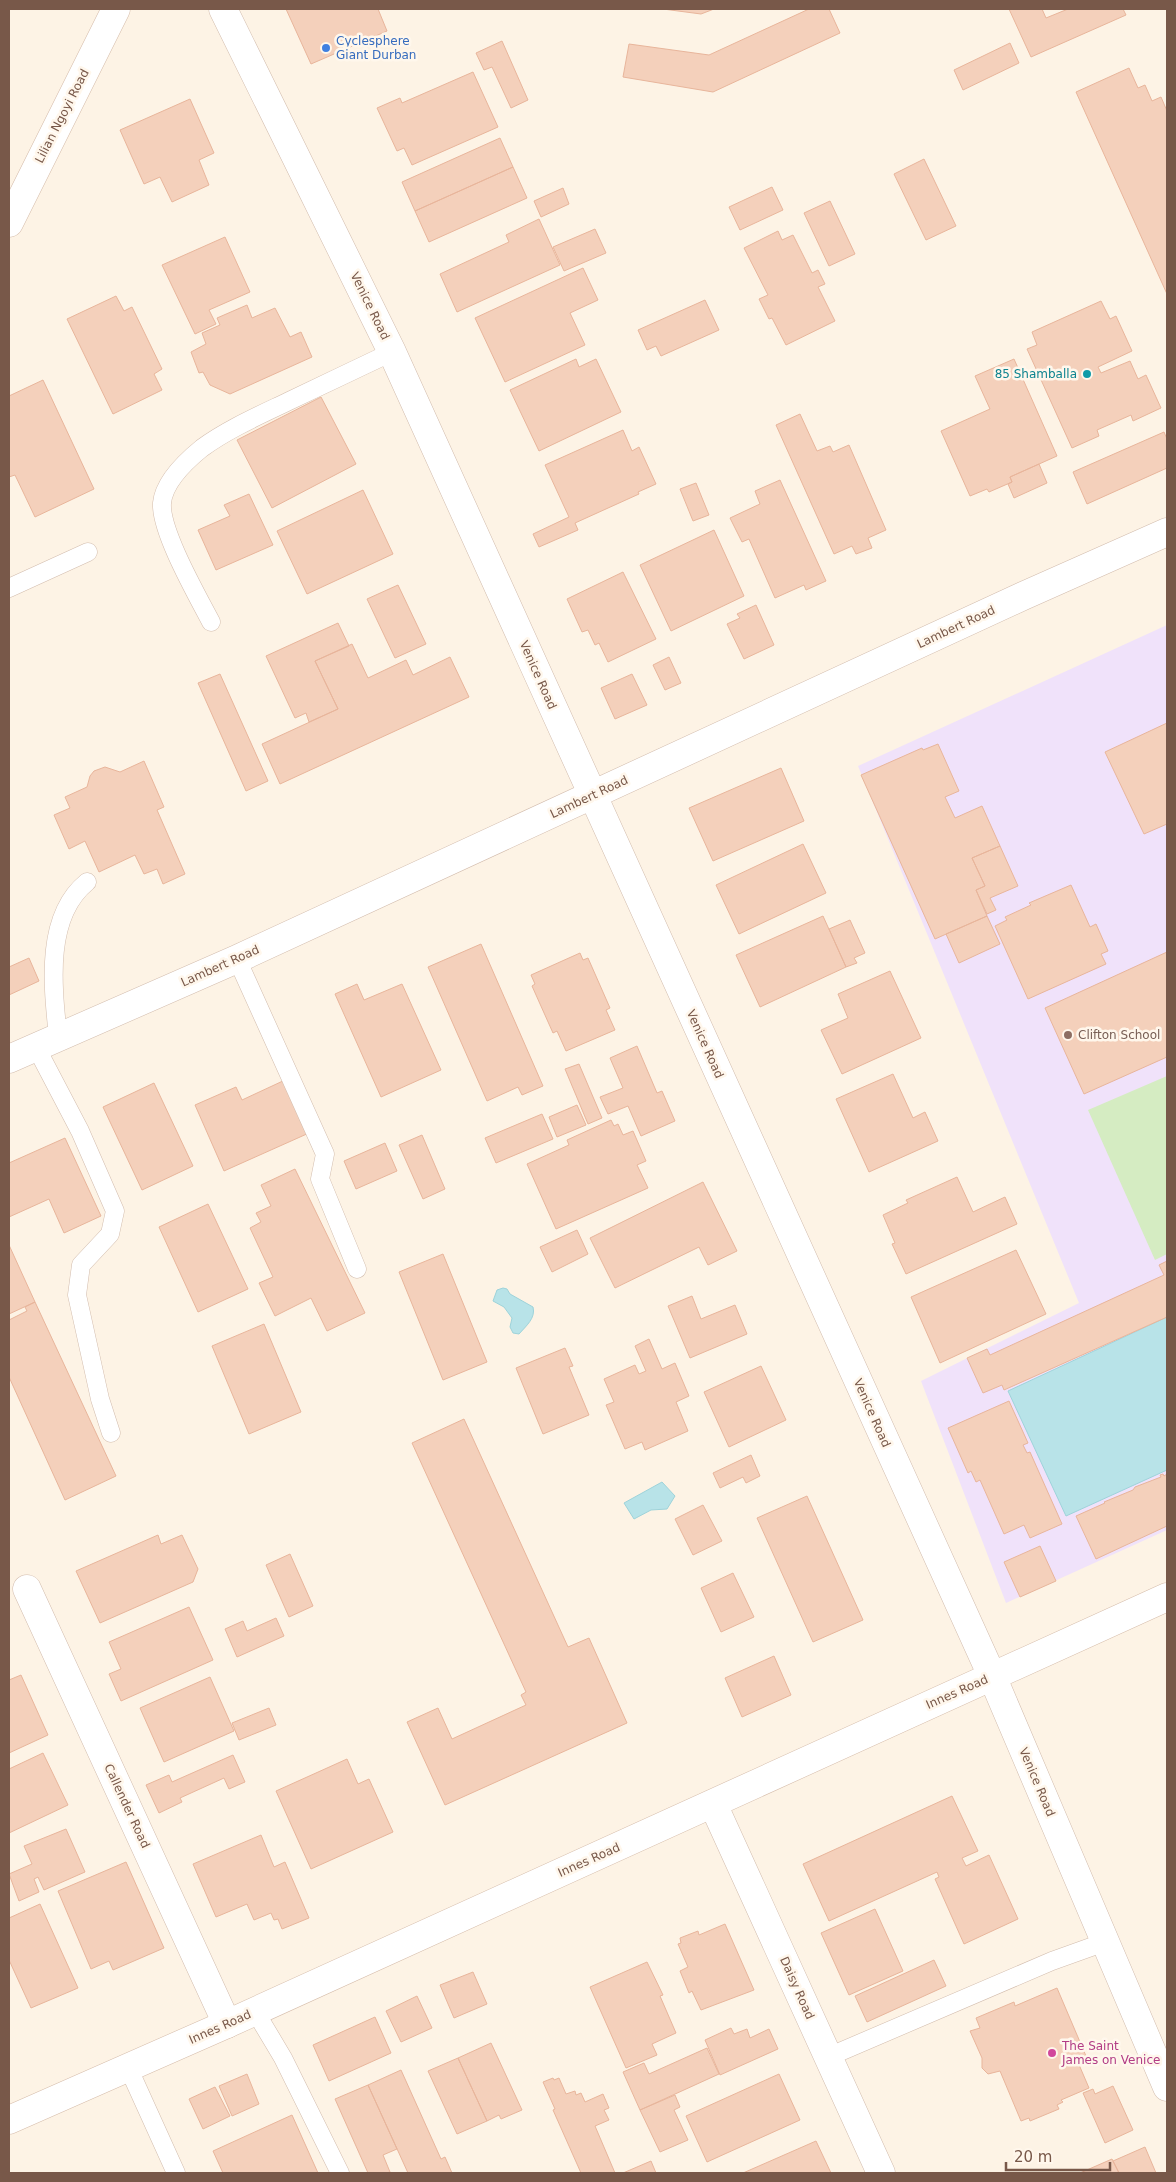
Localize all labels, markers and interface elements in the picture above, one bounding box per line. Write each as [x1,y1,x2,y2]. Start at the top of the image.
place label: Cyclesphere Giant Durban [336,34,416,62]
marker: Cyclesphere Giant Durban [320,42,332,54]
street label: Lilian Ngoyi Road [32,67,92,165]
street label: Venice Road [348,270,392,342]
place label: 85 Shamballa [995,367,1077,381]
marker: 85 Shamballa [1081,368,1093,380]
street label: Lambert Road [915,603,997,651]
street label: Venice Road [517,639,559,711]
street label: Lambert Road [548,773,630,821]
street label: Lambert Road [179,942,261,990]
street label: Venice Road [684,1008,726,1080]
place label: Clifton School [1078,1028,1160,1042]
marker: Clifton School [1062,1029,1074,1041]
street label: Venice Road [851,1377,893,1449]
street label: Innes Road [924,1672,990,1712]
street label: Venice Road [1016,1745,1058,1819]
street label: Callender Road [101,1762,153,1850]
street label: Innes Road [556,1840,622,1880]
street label: Daisy Road [777,1954,817,2022]
street label: Innes Road [187,2007,253,2047]
place label: The Saint James on Venice [1061,2039,1160,2067]
marker: The Saint James on Venice [1046,2047,1058,2059]
scale bar [1006,2140,1110,2172]
text: 20 m [1014,2148,1052,2166]

